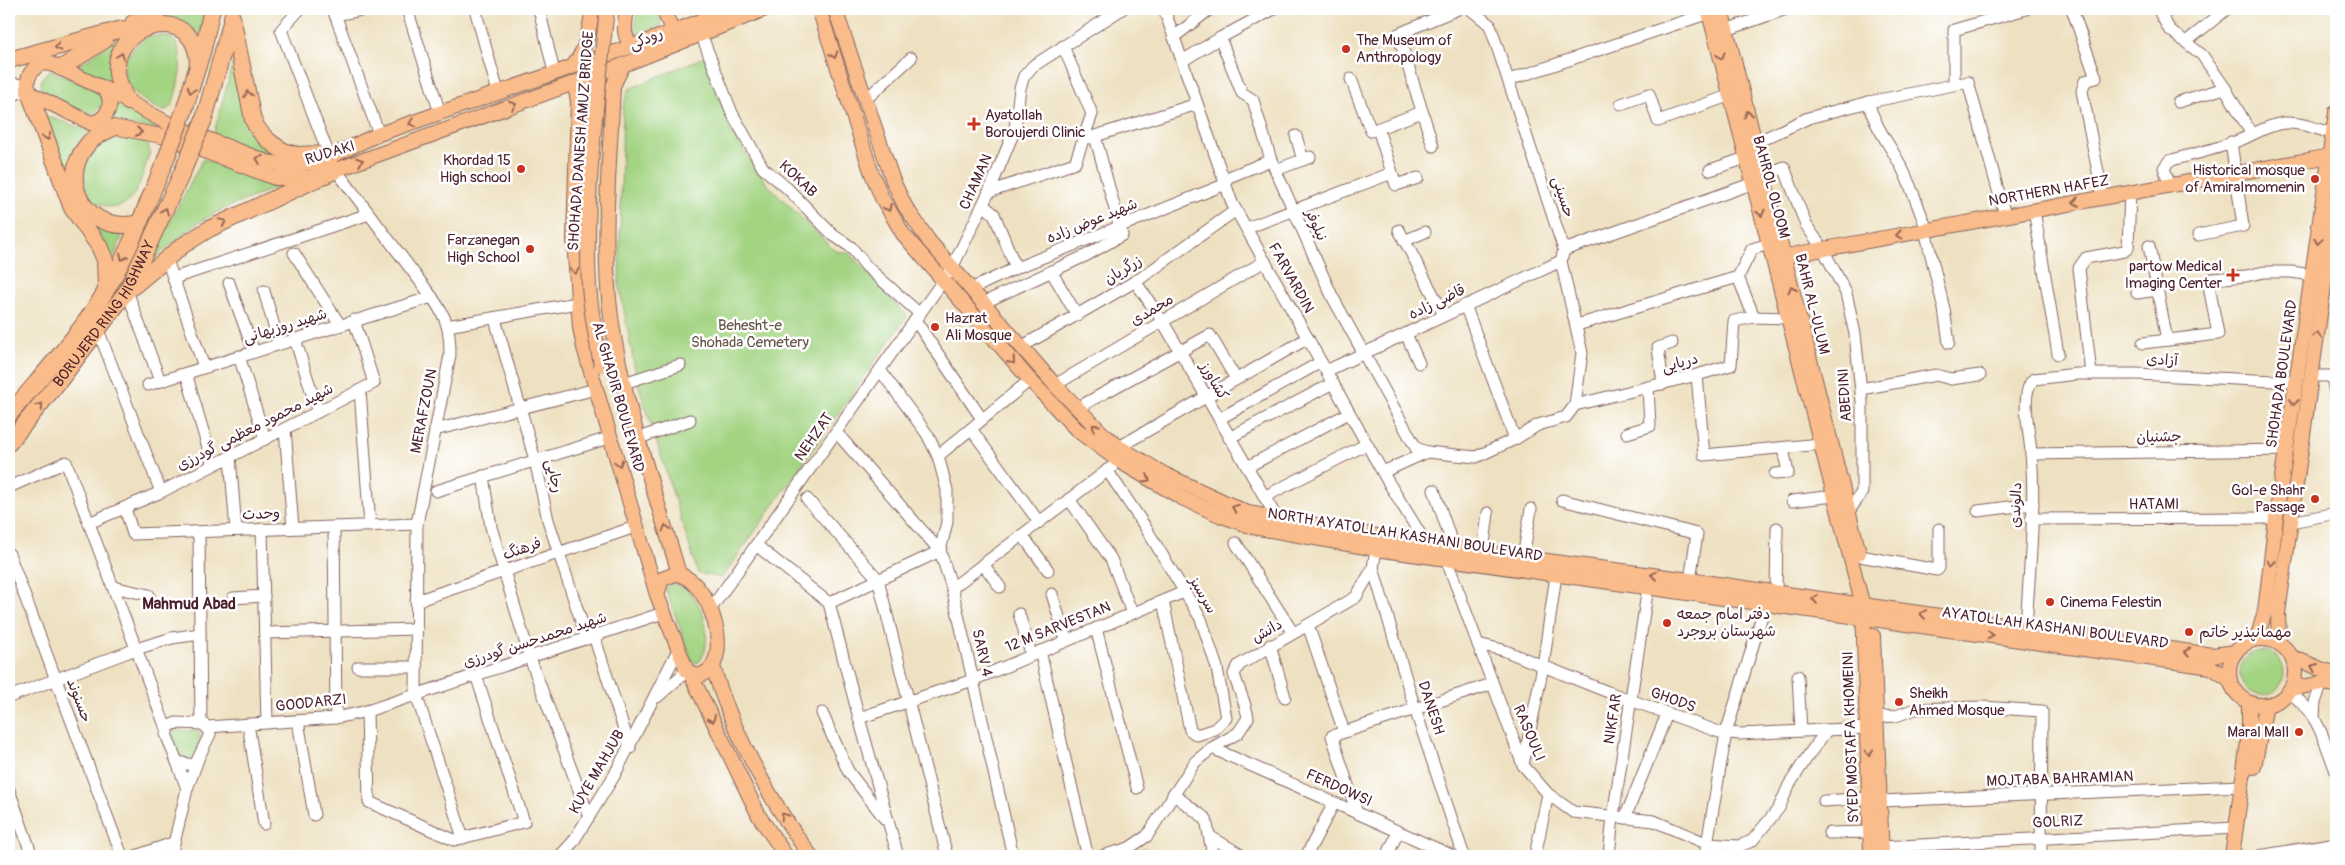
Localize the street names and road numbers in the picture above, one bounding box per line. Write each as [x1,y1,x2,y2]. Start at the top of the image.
street label: رودکی [626,24,666,54]
street label: SHOHADA DANESH AMUZ BRIDGE [564,30,598,252]
street label: BAHROL OLOOM [1748,134,1794,241]
street label: RUDAKI [303,136,357,170]
street label: CHAMAN [955,151,997,213]
street label: KOKAB [775,157,821,201]
street label: NORTHERN HAFEZ [1987,171,2111,211]
street label: حسینی [1547,174,1579,220]
street label: شهید عوض زاده [1044,194,1140,248]
street label: نیلوفر [1300,205,1331,244]
street label: BORUJERD RING HIGHWAY [49,237,159,391]
street label: FARVARDIN [1264,240,1318,316]
street label: زرگریان [1101,251,1145,289]
street label: BAHR AL-ULUM [1790,252,1834,357]
street label: قاضی زاده [1405,280,1469,324]
street label: محمدی [1127,290,1177,330]
street label: SHOHADA BOULEVARD [2262,299,2302,449]
street label: شهید روزبهانی [241,304,329,348]
street label: AL GHADIR BOULEVARD [587,320,649,474]
street label: دریایی [1660,349,1700,377]
street label: آزادی [2146,350,2180,370]
street label: کشاورز [1195,358,1233,404]
street label: MERAFZOUN [406,367,442,455]
street label: ABEDINI [1834,368,1856,422]
street label: شهید محمود معظمی گودرزی [173,379,337,475]
street label: NEHZAT [791,409,837,465]
street label: جشنیان [2136,427,2182,447]
street label: رجایی [541,457,567,495]
street label: دالوندی [2006,482,2026,528]
street label: HATAMI [2129,495,2179,514]
street label: وحدت [242,504,280,524]
street label: NORTH AYATOLLAH KASHANI BOULEVARD [1266,504,1544,566]
street label: فرهنگ [500,534,544,564]
street label: سرسبز [1184,571,1221,617]
street label: 12 M SARVESTAN [1003,597,1113,657]
street label: AYATOLLAH KASHANI BOULEVARD [1941,603,2169,653]
street label: شهید محمدحسن گودرزی [461,608,609,672]
street label: دانش [1248,615,1286,647]
street label: SARV 4 [967,627,997,679]
street label: SYED MOSTAFA KHOMEINI [1839,651,1863,823]
street label: حسنوند [62,676,96,725]
street label: DANESH [1413,679,1449,737]
street label: GHODS [1648,683,1698,717]
street label: GOODARZI [275,690,347,716]
street label: NIKFAR [1600,692,1626,746]
street label: RASOULI [1509,702,1549,764]
street label: KUYE MAHJUB [565,726,629,818]
street label: FERDOWSI [1303,765,1375,811]
street label: MOJTABA BAHRAMIAN [1986,767,2134,791]
street label: GOLRIZ [2032,811,2084,833]

